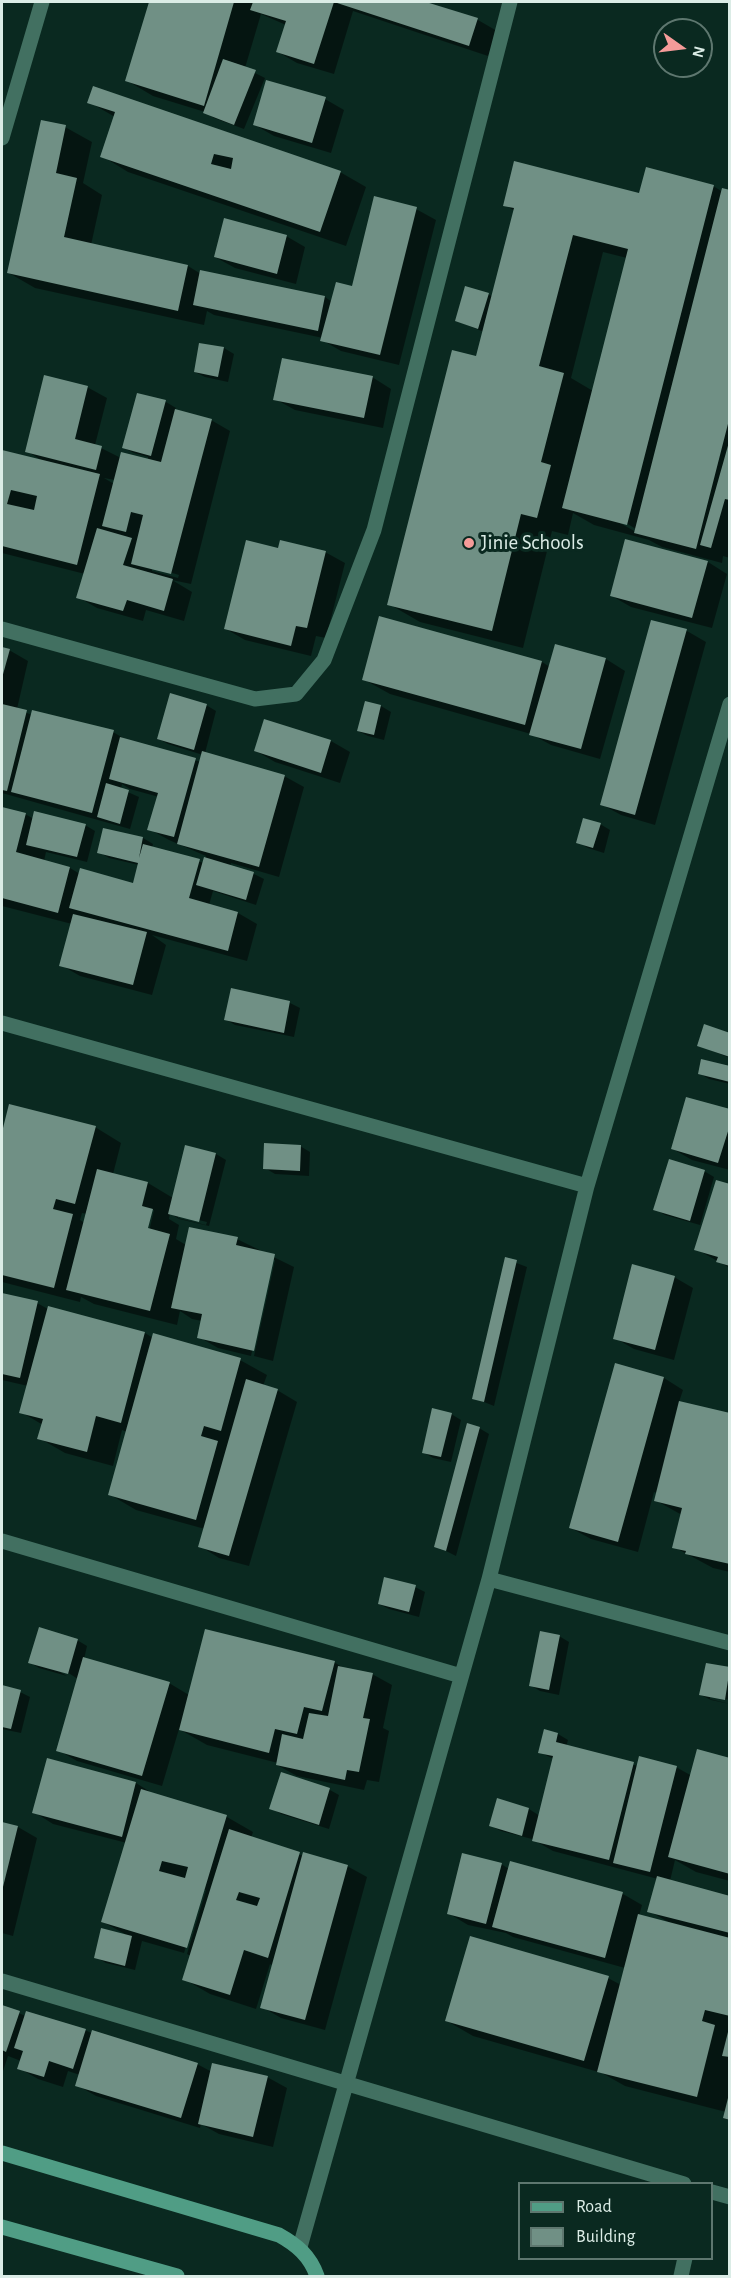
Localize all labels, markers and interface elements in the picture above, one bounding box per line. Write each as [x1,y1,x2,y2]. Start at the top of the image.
north arrow [653,18,713,78]
text: N [689,45,708,59]
place label: Jinie Schools [481,530,584,556]
marker: Jinie Schools [462,536,476,550]
legend [518,2182,713,2260]
text: Road [576,2198,612,2216]
text: Building [576,2228,635,2246]

